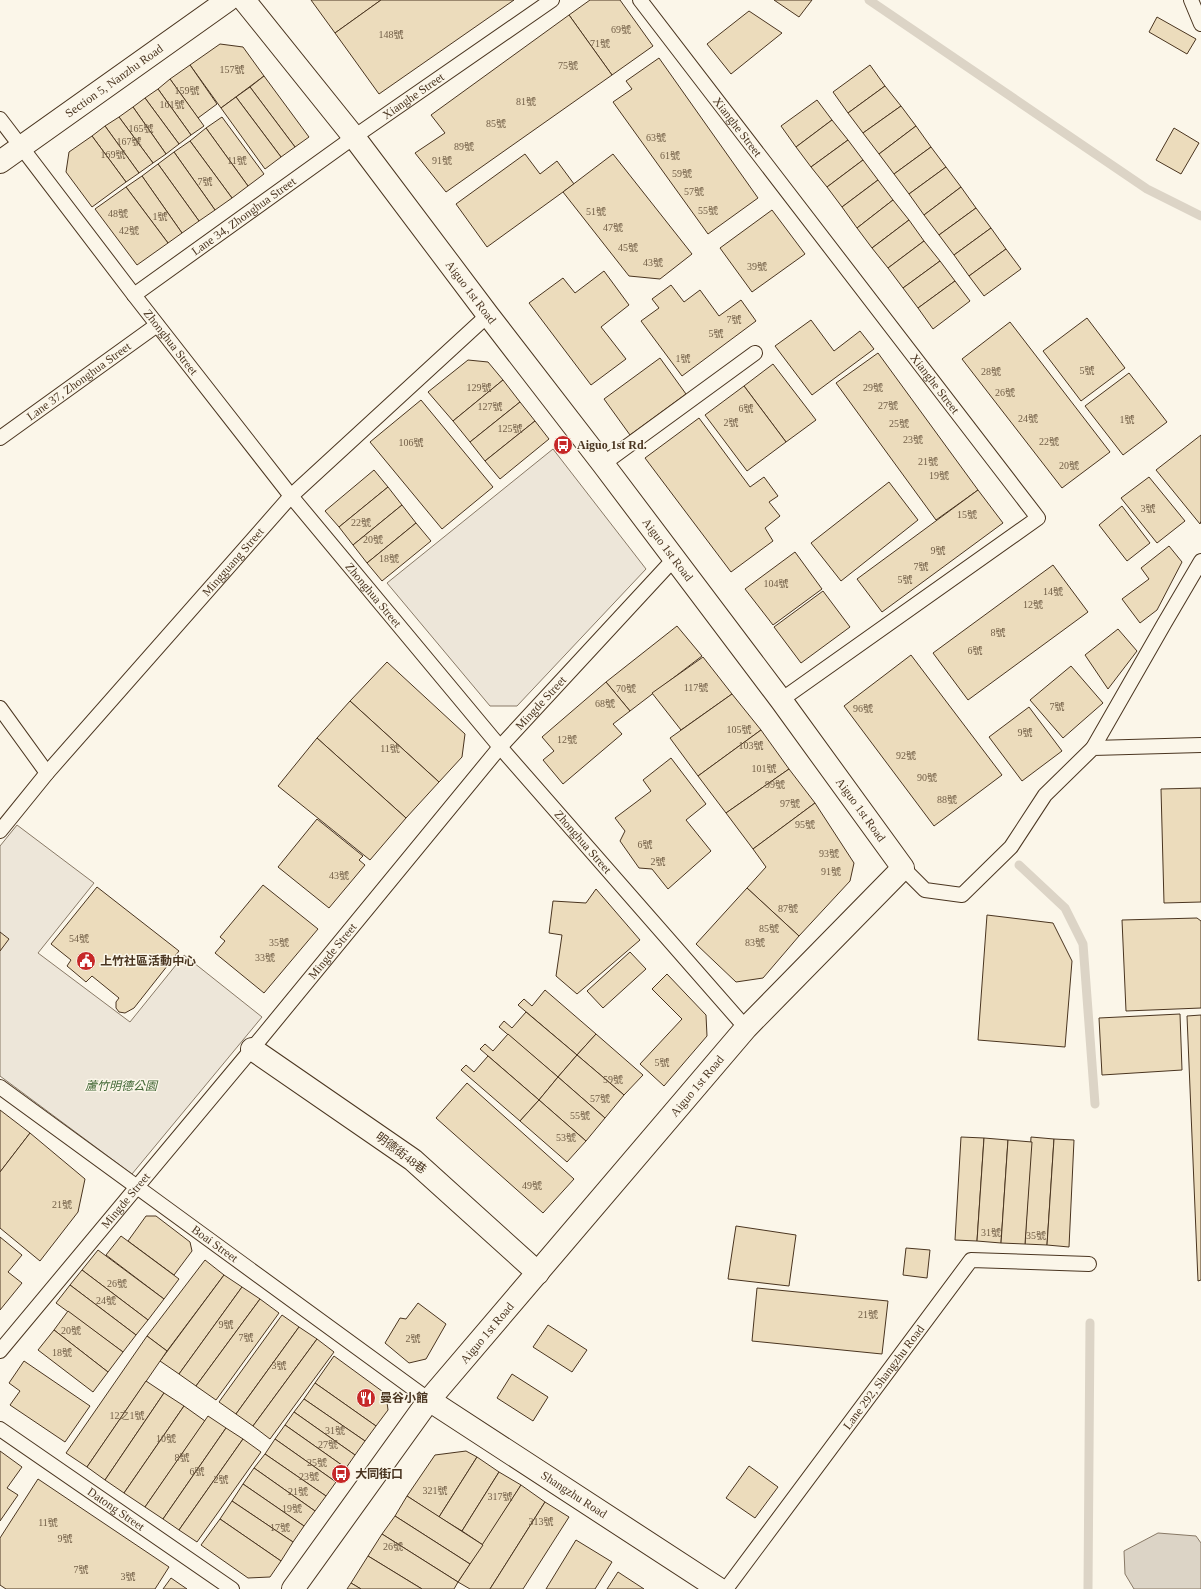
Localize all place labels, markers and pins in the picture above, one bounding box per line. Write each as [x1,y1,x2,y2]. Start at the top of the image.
bus stop icon: Aiguo 1st Rd. [552,434,574,456]
place label: Aiguo 1st Rd. [577,438,647,452]
public building icon: 上竹社區活動中心 [75,950,97,972]
place label: 上竹社區活動中心 [100,954,196,968]
restaurant icon: 曼谷小館 [355,1387,377,1409]
place label: 曼谷小館 [380,1391,428,1405]
bus stop icon: 大同街口 [330,1463,352,1485]
place label: 大同街口 [355,1467,403,1481]

